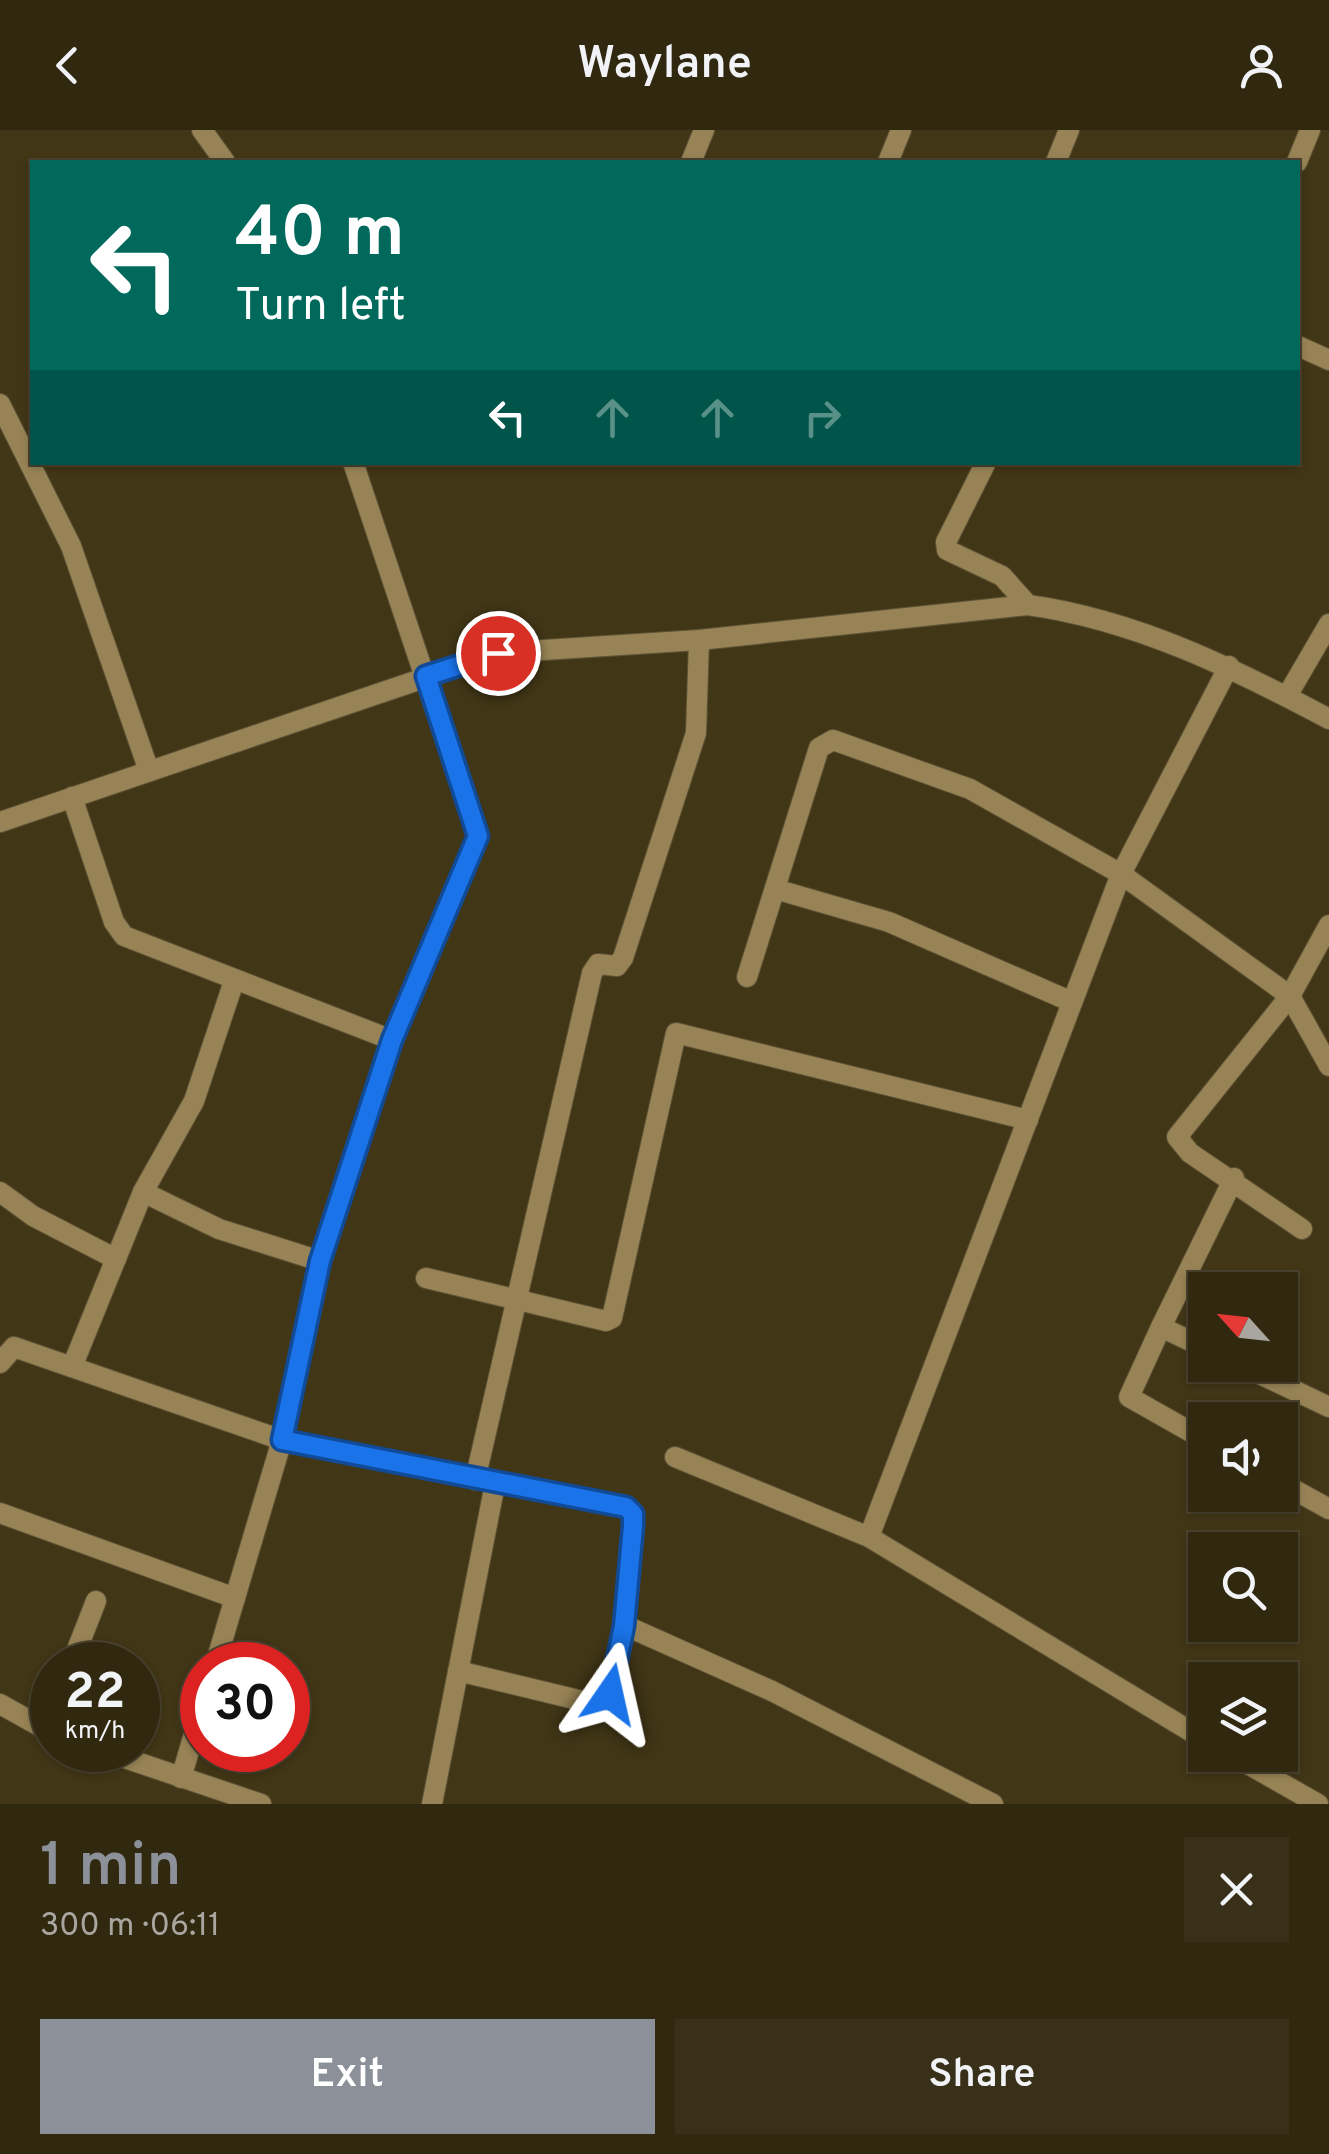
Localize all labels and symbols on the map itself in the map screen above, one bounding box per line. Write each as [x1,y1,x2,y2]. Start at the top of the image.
pin [456,611,541,696]
north arrow [1188,1272,1298,1382]
speed limit sign: 30 [180,1642,310,1772]
position arrow [558,1642,662,1746]

